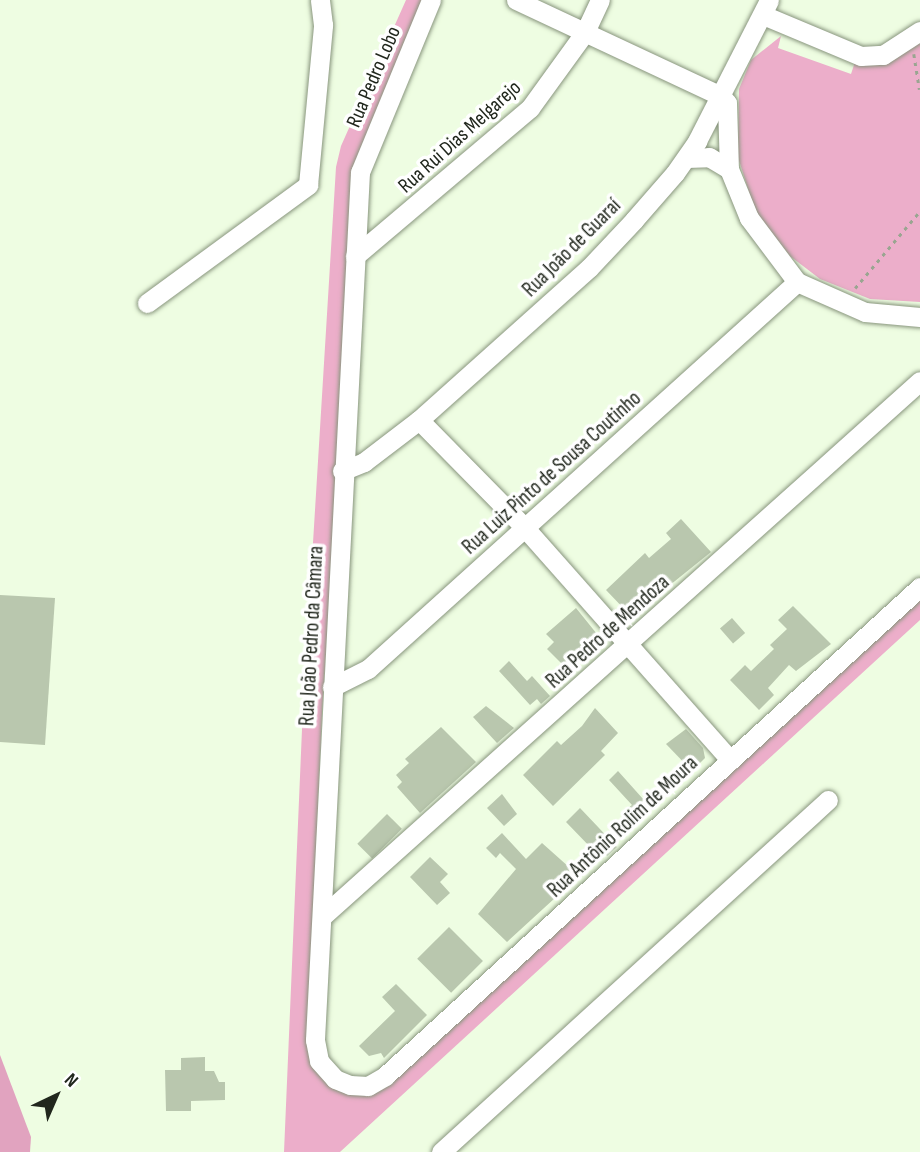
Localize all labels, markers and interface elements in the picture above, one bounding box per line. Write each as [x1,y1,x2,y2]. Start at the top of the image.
street label: Rua Pedro Lobo [341,23,407,131]
street label: Rua Rui Dias Melgarejo [393,75,527,199]
street label: Rua João de Guaraí [518,194,626,302]
street label: Rua Luiz Pinto de Sousa Coutinho [457,386,647,560]
street label: Rua João Pedro da Câmara [295,545,329,727]
street label: Rua Pedro de Mendoza [541,570,675,694]
street label: Rua Antônio Rolim de Moura [543,751,703,903]
north arrow [21,1061,91,1131]
text: N [59,1069,83,1092]

